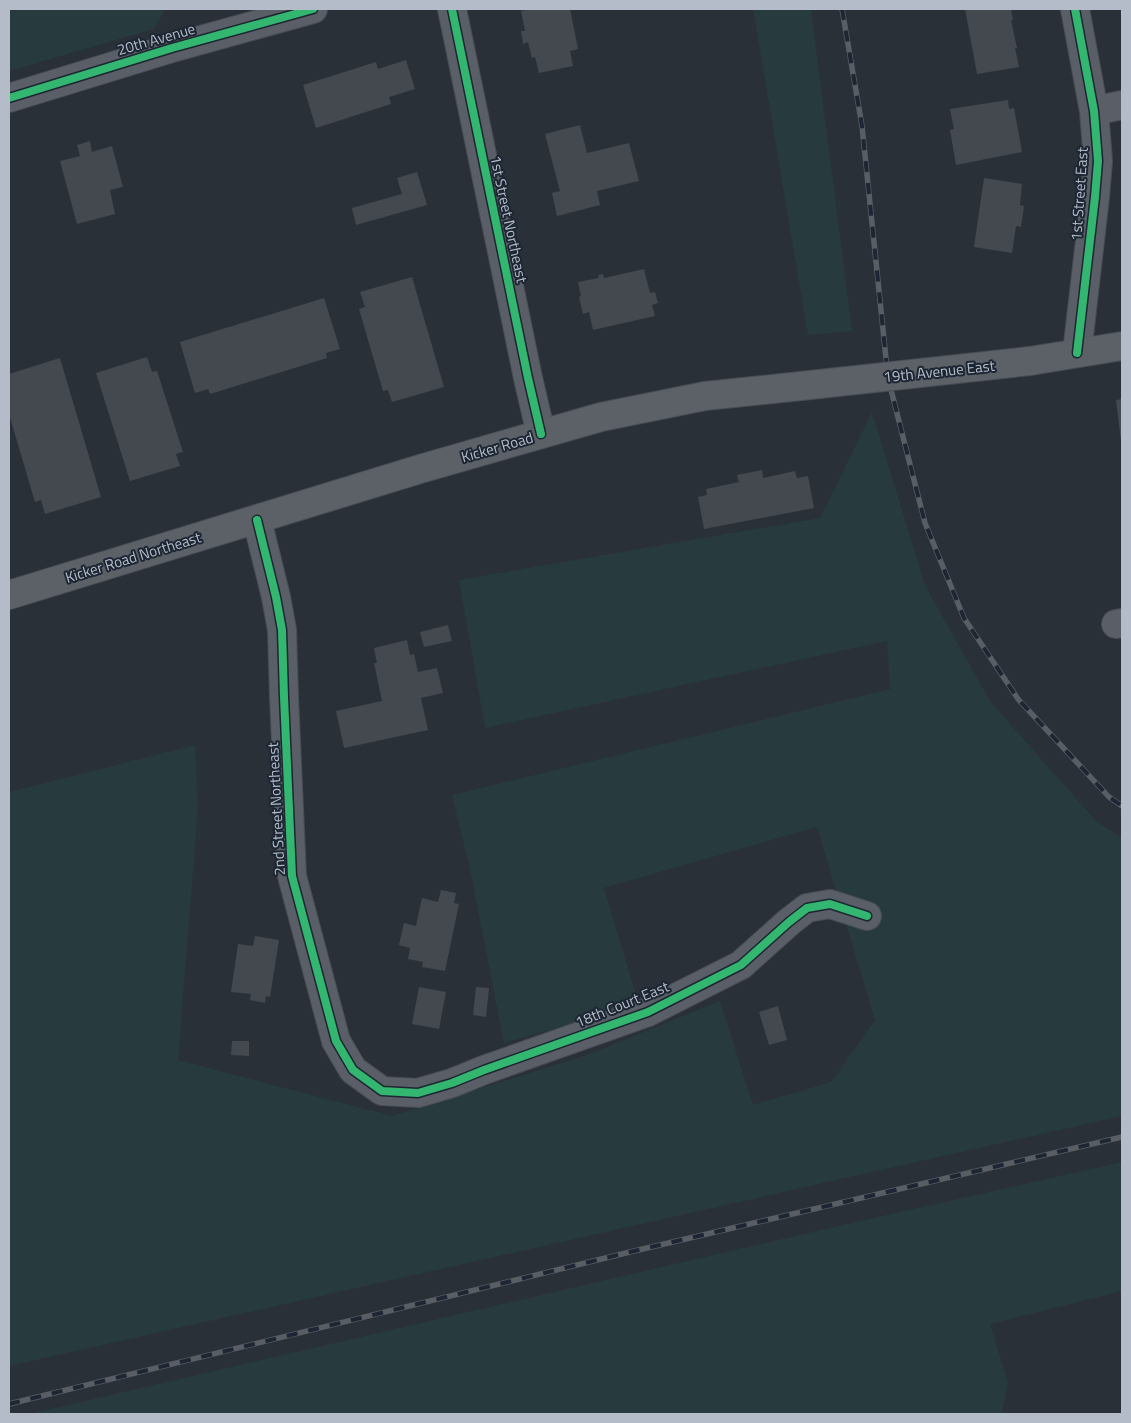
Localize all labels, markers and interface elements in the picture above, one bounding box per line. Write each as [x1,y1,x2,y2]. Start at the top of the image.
street label: 20th Avenue [114,17,198,61]
street label: 1st Street East [1064,146,1094,242]
street label: 1st Street Northeast [484,153,534,286]
street label: 19th Avenue East [882,354,996,388]
street label: Kicker Road [458,426,536,468]
street label: Kicker Road Northeast [62,525,204,589]
street label: 2nd Street Northeast [261,741,291,876]
street label: 18th Court East [572,974,673,1033]

